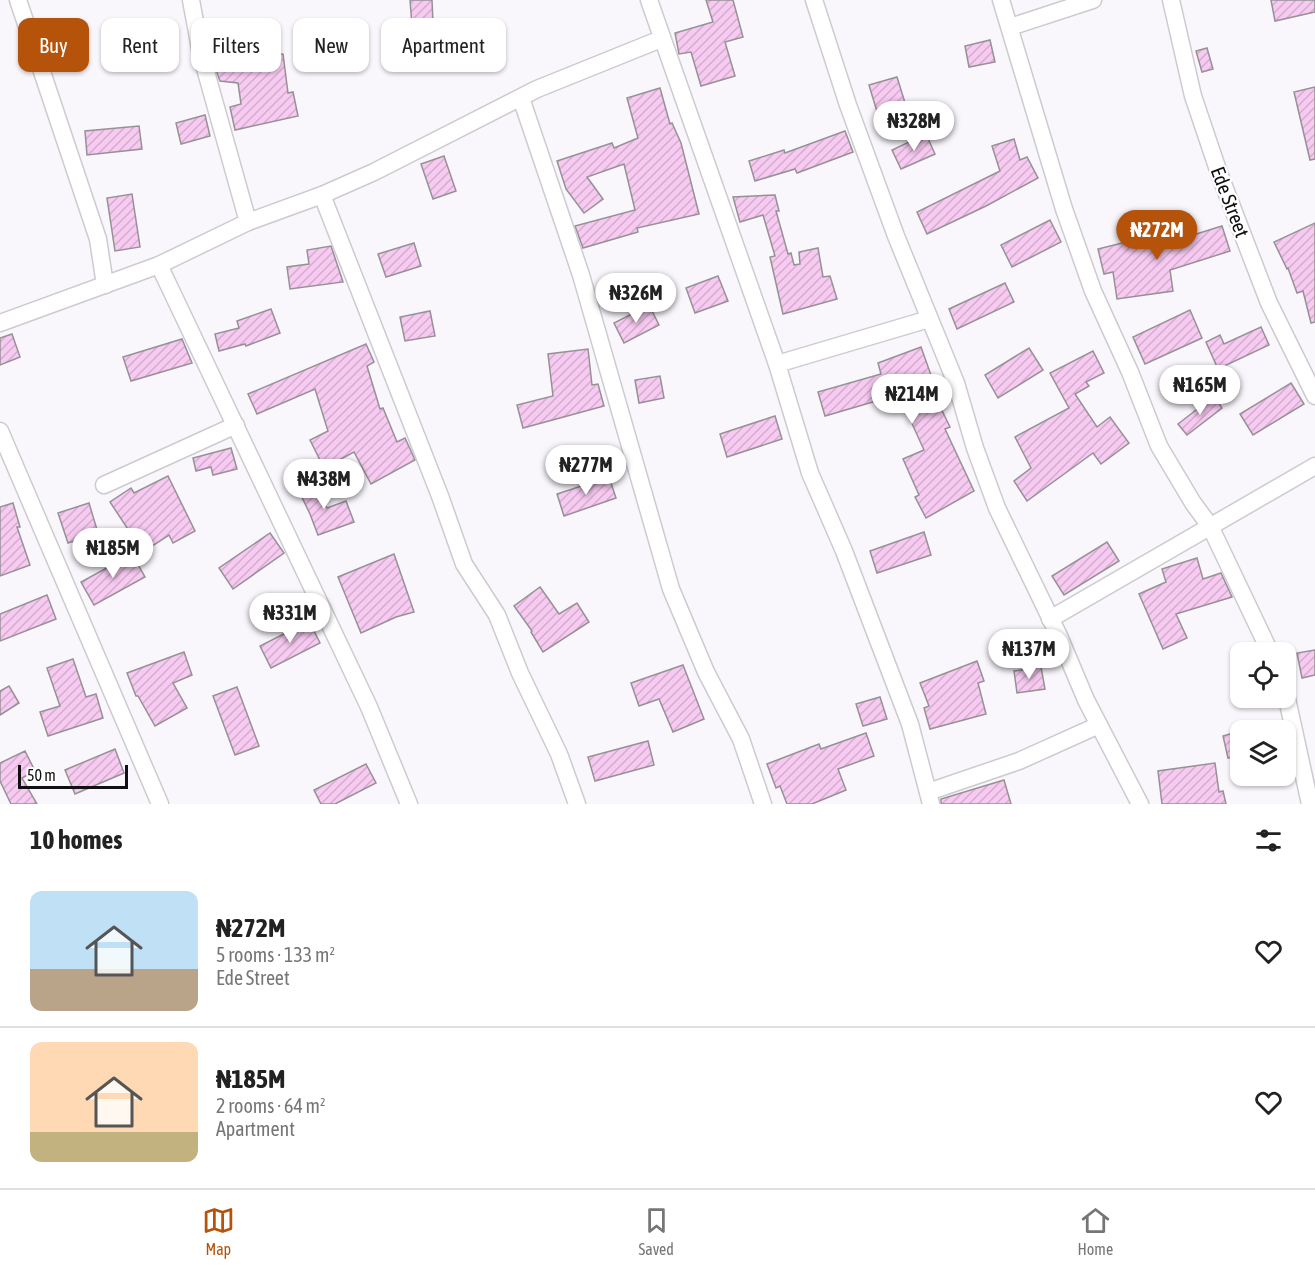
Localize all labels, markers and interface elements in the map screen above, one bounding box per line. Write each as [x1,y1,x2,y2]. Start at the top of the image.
chip: Buy [18,18,89,72]
chip: Rent [101,18,179,72]
chip: Filters [191,18,281,72]
chip: New [293,18,369,72]
chip: Apartment [381,18,506,72]
pin: ₦328M [872,101,956,152]
text: ₦328M [887,109,941,132]
street label: Ede Street [1207,163,1254,241]
pin: ₦272M [1115,210,1199,261]
text: ₦272M [1130,218,1184,241]
pin: ₦326M [594,273,678,324]
text: ₦326M [609,281,663,304]
pin: ₦165M [1158,365,1242,416]
text: ₦165M [1173,373,1227,396]
pin: ₦214M [870,374,954,425]
text: ₦214M [885,382,939,405]
pin: ₦277M [544,445,628,496]
text: ₦277M [559,453,613,476]
pin: ₦438M [282,459,366,510]
text: ₦438M [297,467,351,490]
pin: ₦185M [71,528,155,579]
text: ₦185M [86,536,140,559]
pin: ₦331M [248,593,332,644]
text: ₦331M [263,601,317,624]
pin: ₦137M [987,629,1071,680]
text: ₦137M [1002,637,1056,660]
map controls [1230,642,1296,786]
button: locate [1230,642,1296,708]
button: layers [1230,720,1296,786]
scale bar [18,762,128,790]
text: 50 m [27,766,56,784]
icon: filters [1252,824,1285,857]
text: 10 homes [30,825,123,855]
text: ₦272M [216,913,285,943]
icon: home [78,915,150,987]
icon: heart [1252,935,1285,968]
text: 5 rooms · 133 m² [216,943,335,966]
text: Ede Street [216,966,290,989]
text: ₦185M [216,1064,285,1094]
icon: home [78,1066,150,1138]
icon: heart [1252,1086,1285,1119]
text: 2 rooms · 64 m² [216,1094,326,1117]
text: Apartment [216,1117,295,1140]
tab: Map [202,1204,235,1258]
tab: Saved [639,1204,674,1258]
tab: Home [1078,1204,1113,1258]

